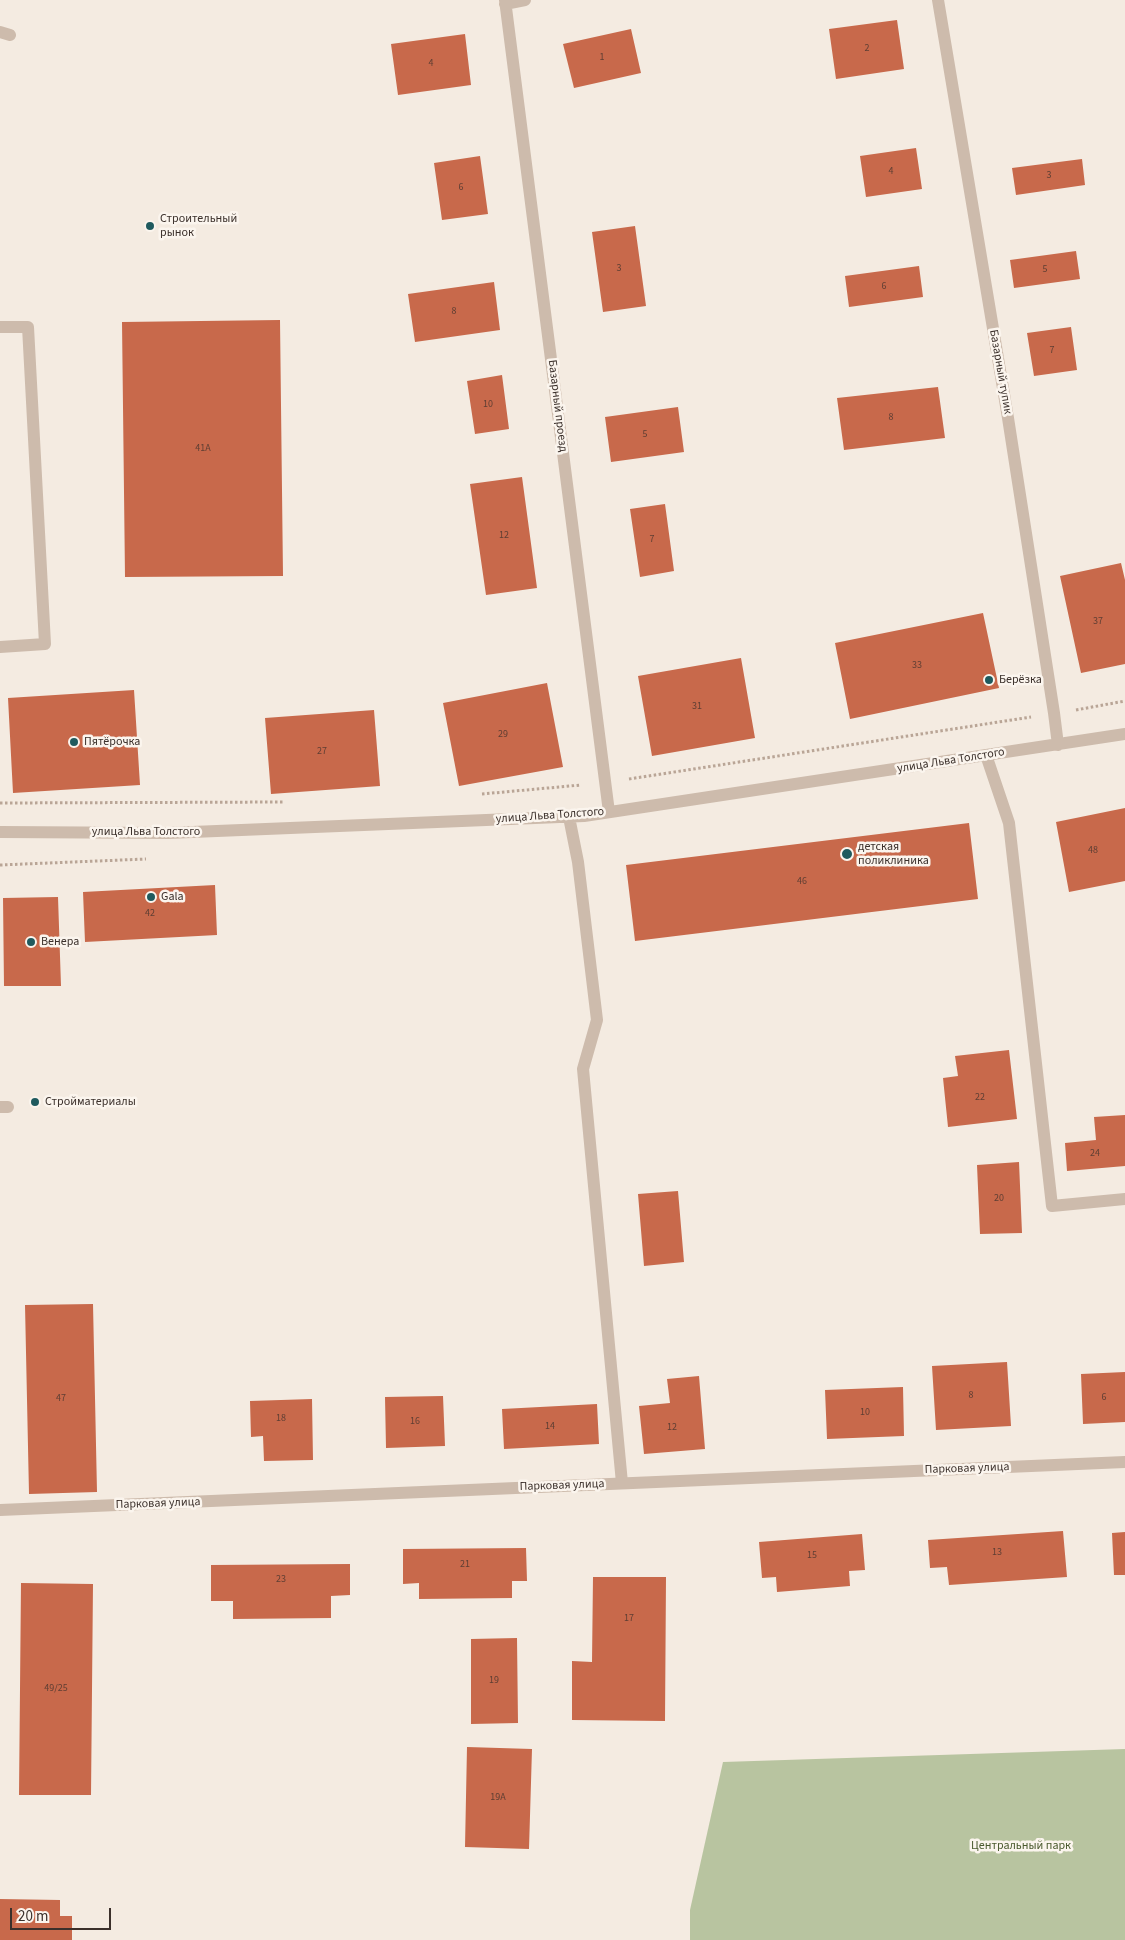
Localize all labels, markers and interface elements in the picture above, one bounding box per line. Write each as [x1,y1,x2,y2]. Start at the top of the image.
house number: 2 [865,43,869,55]
house number: 1 [600,52,604,64]
house number: 4 [429,58,433,70]
house number: 4 [889,166,893,178]
house number: 3 [1047,170,1051,182]
house number: 6 [459,182,463,194]
place label: Строительный рынок [160,212,237,240]
marker: Строительный рынок [144,220,156,232]
house number: 3 [617,263,621,275]
house number: 5 [1043,264,1047,276]
house number: 6 [882,281,886,293]
house number: 8 [452,306,456,318]
street label: Базарный тупик [985,329,1015,415]
house number: 7 [1050,345,1054,357]
street label: Базарный проезд [544,359,570,453]
house number: 10 [483,399,493,411]
house number: 8 [889,412,893,424]
house number: 5 [643,429,647,441]
house number: 41А [195,443,211,455]
house number: 12 [499,530,509,542]
house number: 7 [650,534,654,546]
house number: 37 [1093,616,1103,628]
house number: 33 [912,660,922,672]
place label: Берёзка [999,673,1042,687]
marker: Берёзка [983,674,995,686]
house number: 31 [692,701,702,713]
house number: 29 [498,729,508,741]
place label: Пятёрочка [84,735,140,749]
marker: Пятёрочка [68,736,80,748]
street label: улица Льва Толстого [896,745,1006,777]
house number: 27 [317,746,327,758]
street label: улица Льва Толстого [495,805,605,827]
street label: улица Льва Толстого [92,825,200,839]
place label: детская поликлиника [858,840,929,868]
house number: 48 [1088,845,1098,857]
marker: детская поликлиника [840,847,854,861]
house number: 46 [797,876,807,888]
place label: Gala [161,890,184,904]
marker: Gala [145,891,157,903]
house number: 42 [145,908,155,920]
place label: Венера [41,935,79,949]
marker: Венера [25,936,37,948]
house number: 22 [975,1092,985,1104]
place label: Стройматериалы [45,1095,136,1109]
marker: Стройматериалы [29,1096,41,1108]
house number: 24 [1090,1148,1100,1160]
house number: 20 [994,1193,1004,1205]
house number: 8 [969,1390,973,1402]
house number: 6 [1102,1392,1106,1404]
house number: 47 [56,1393,66,1405]
house number: 10 [860,1407,870,1419]
house number: 18 [276,1413,286,1425]
house number: 16 [410,1416,420,1428]
house number: 14 [545,1421,555,1433]
house number: 12 [667,1422,677,1434]
street label: Парковая улица [924,1460,1010,1478]
street label: Парковая улица [519,1477,605,1495]
street label: Парковая улица [115,1495,201,1513]
house number: 13 [992,1547,1002,1559]
house number: 15 [807,1550,817,1562]
house number: 21 [460,1559,470,1571]
house number: 23 [276,1574,286,1586]
house number: 17 [624,1613,634,1625]
house number: 19 [489,1675,499,1687]
house number: 49/25 [44,1683,68,1695]
house number: 19А [490,1792,506,1804]
park label: Центральный парк [971,1839,1071,1853]
scale bar [12,1898,114,1930]
text: 20 m [18,1906,48,1927]

